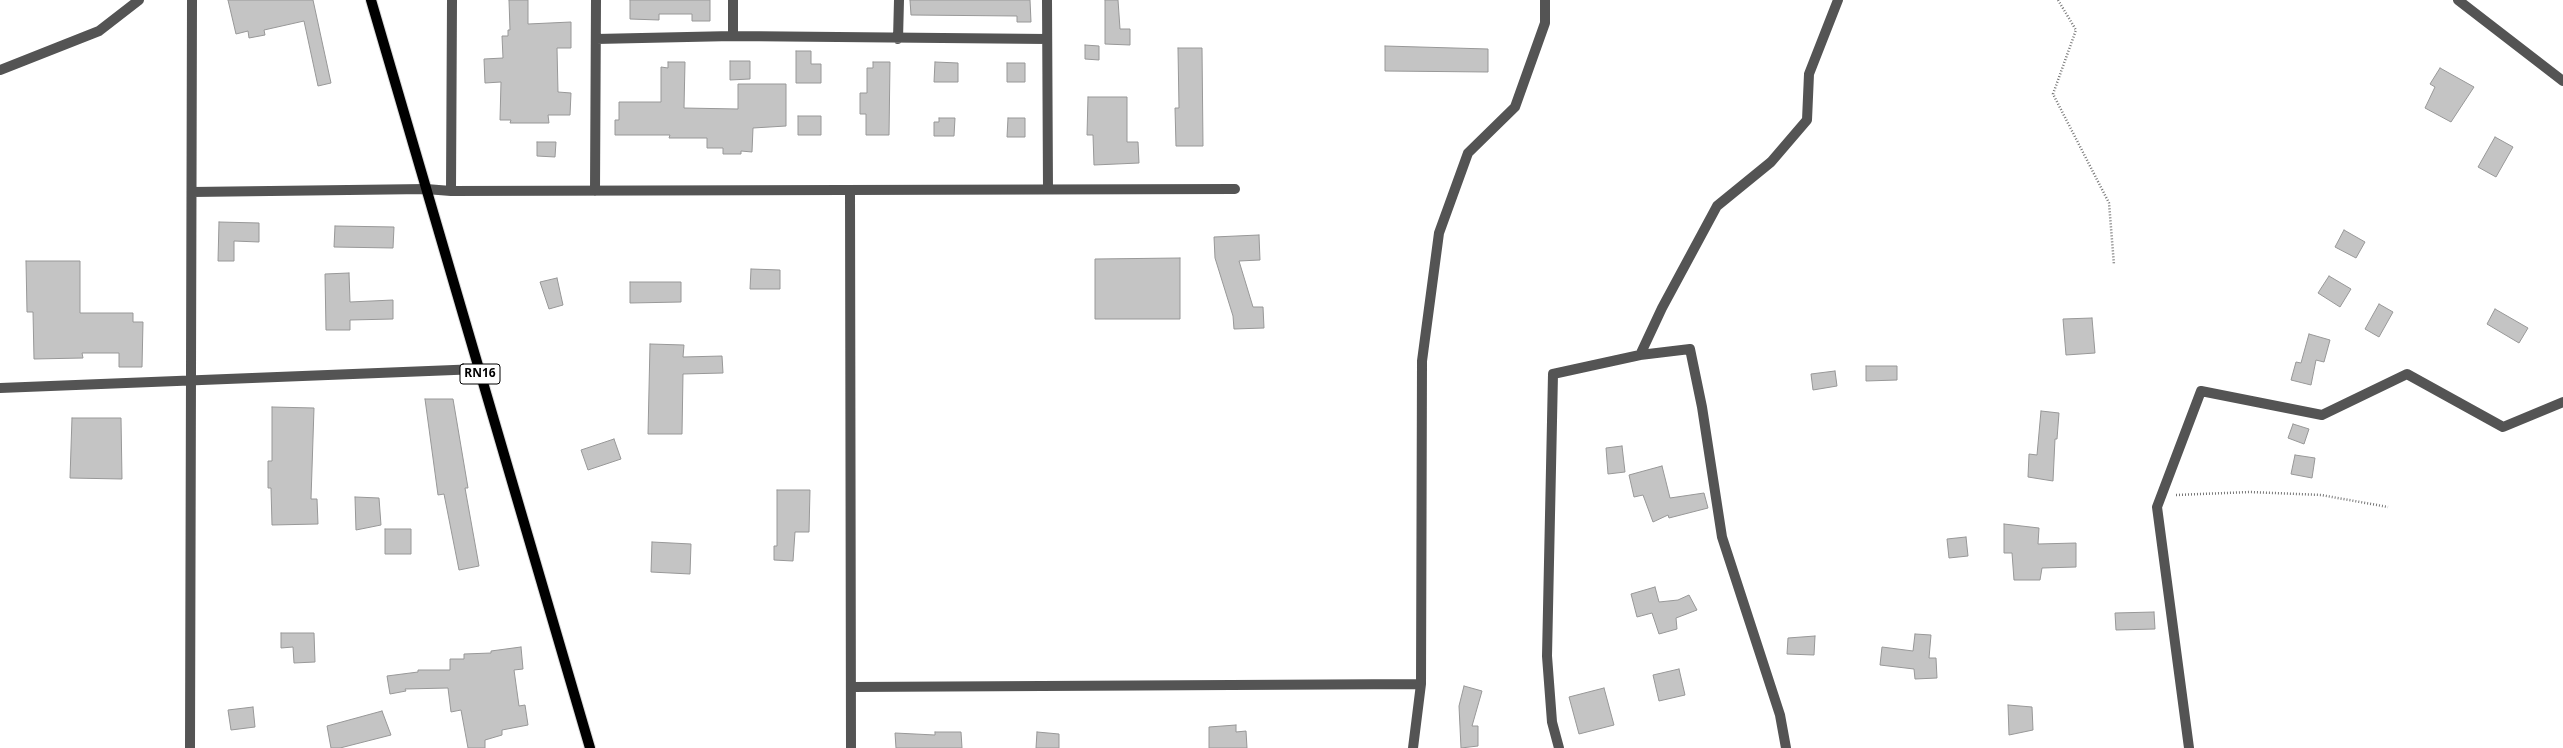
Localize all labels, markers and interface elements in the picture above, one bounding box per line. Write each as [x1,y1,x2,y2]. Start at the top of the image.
road number: RN16 [460,364,500,384]

